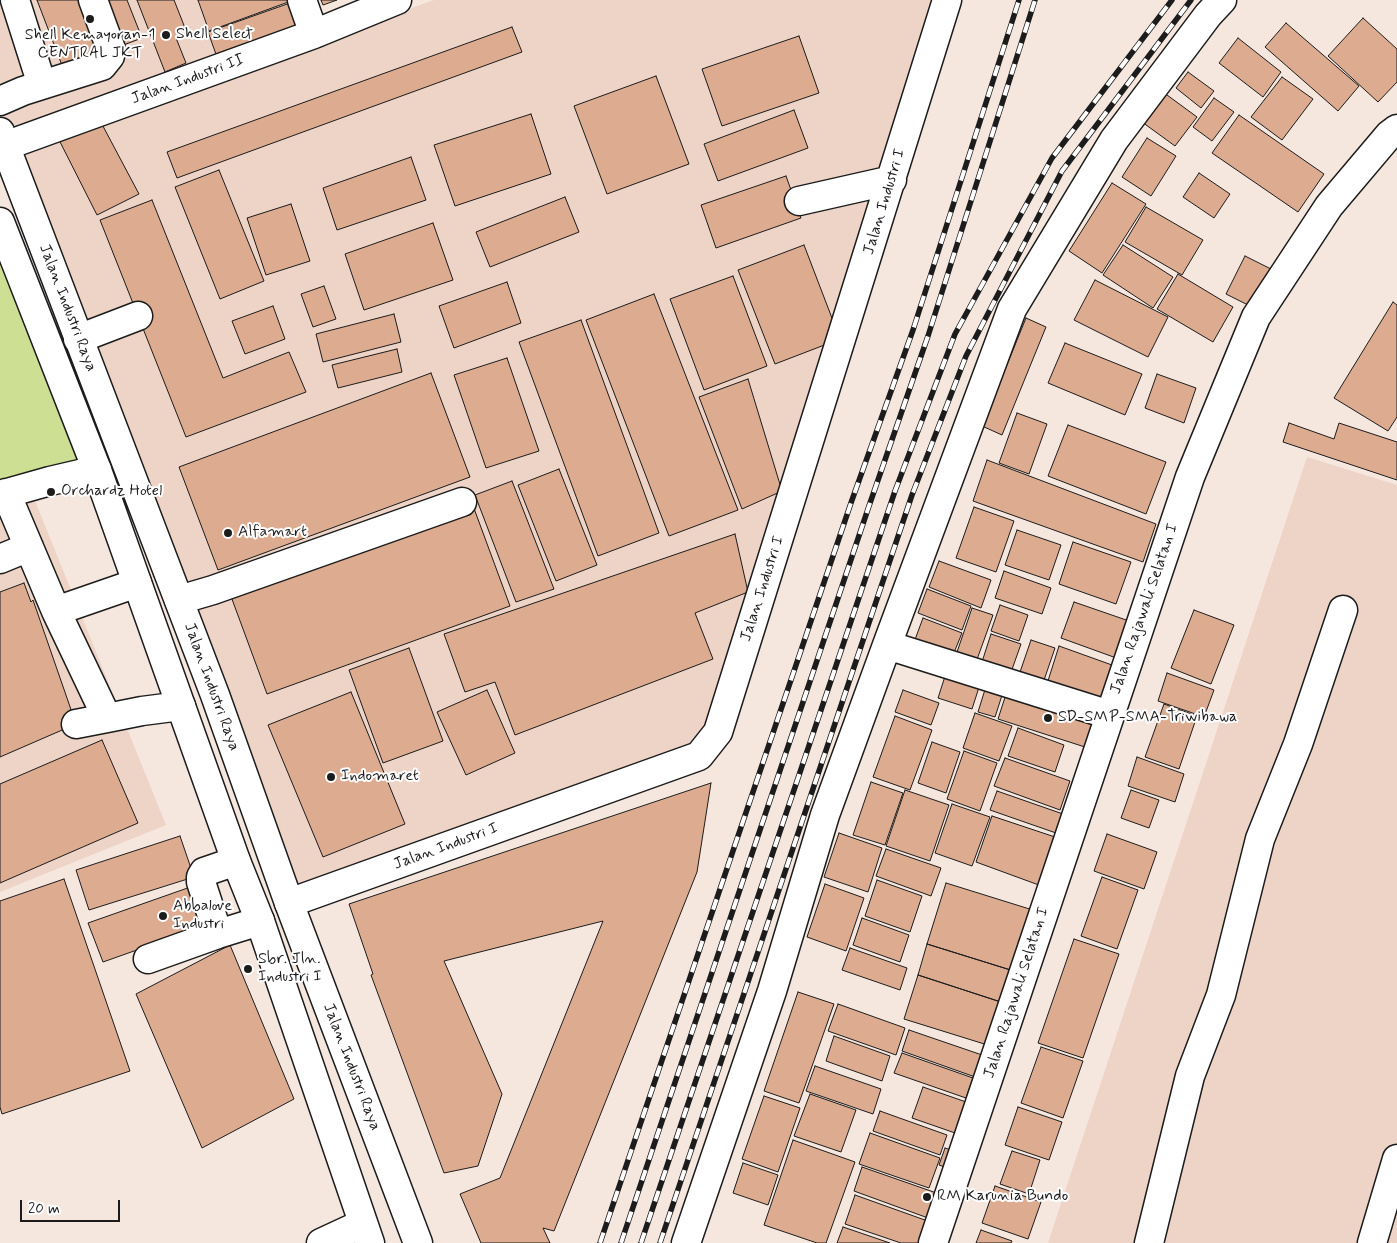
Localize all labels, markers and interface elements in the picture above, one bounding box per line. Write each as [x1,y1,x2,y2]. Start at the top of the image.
marker: Shell Kemayoran-1 CENTRAL JKT [84,13,96,25]
place label: Shell Select [176,25,253,45]
place label: Shell Kemayoran-1 CENTRAL JKT [25,26,155,64]
marker: Shell Select [160,29,172,41]
street label: Jalan Industri II [129,51,247,109]
street label: Jalan Industri I [860,147,910,257]
street label: Jalan Industri Raya [34,242,100,374]
place label: Orchardz Hotel [61,482,162,502]
marker: Orchardz Hotel [45,486,57,498]
street label: Jalan Rajawali Selatan I [1107,521,1183,697]
place label: Alfamart [238,523,307,543]
marker: Alfamart [222,527,234,539]
street label: Jalan Industri I [737,534,789,644]
street label: Jalan Industri Raya [179,620,243,754]
place label: SD-SMP-SMA-Triwibawa [1058,708,1237,728]
marker: SD-SMP-SMA-Triwibawa [1042,712,1054,724]
place label: Indomaret [341,767,419,787]
marker: Indomaret [325,771,337,783]
street label: Jalan Industri I [391,819,501,875]
place label: Abbalove Industri [173,897,232,935]
street label: Jalan Rajawali Selatan I [980,905,1054,1081]
marker: Abbalove Industri [157,910,169,922]
place label: Sbr. Jln. Industri I [258,950,322,988]
marker: Sbr. Jln. Industri I [242,963,254,975]
street label: Jalan Industri Raya [318,1001,384,1133]
place label: RM Karunia Bundo [937,1187,1068,1207]
scale bar [22,1190,122,1222]
marker: RM Karunia Bundo [921,1191,933,1203]
text: 20 m [28,1199,60,1219]

